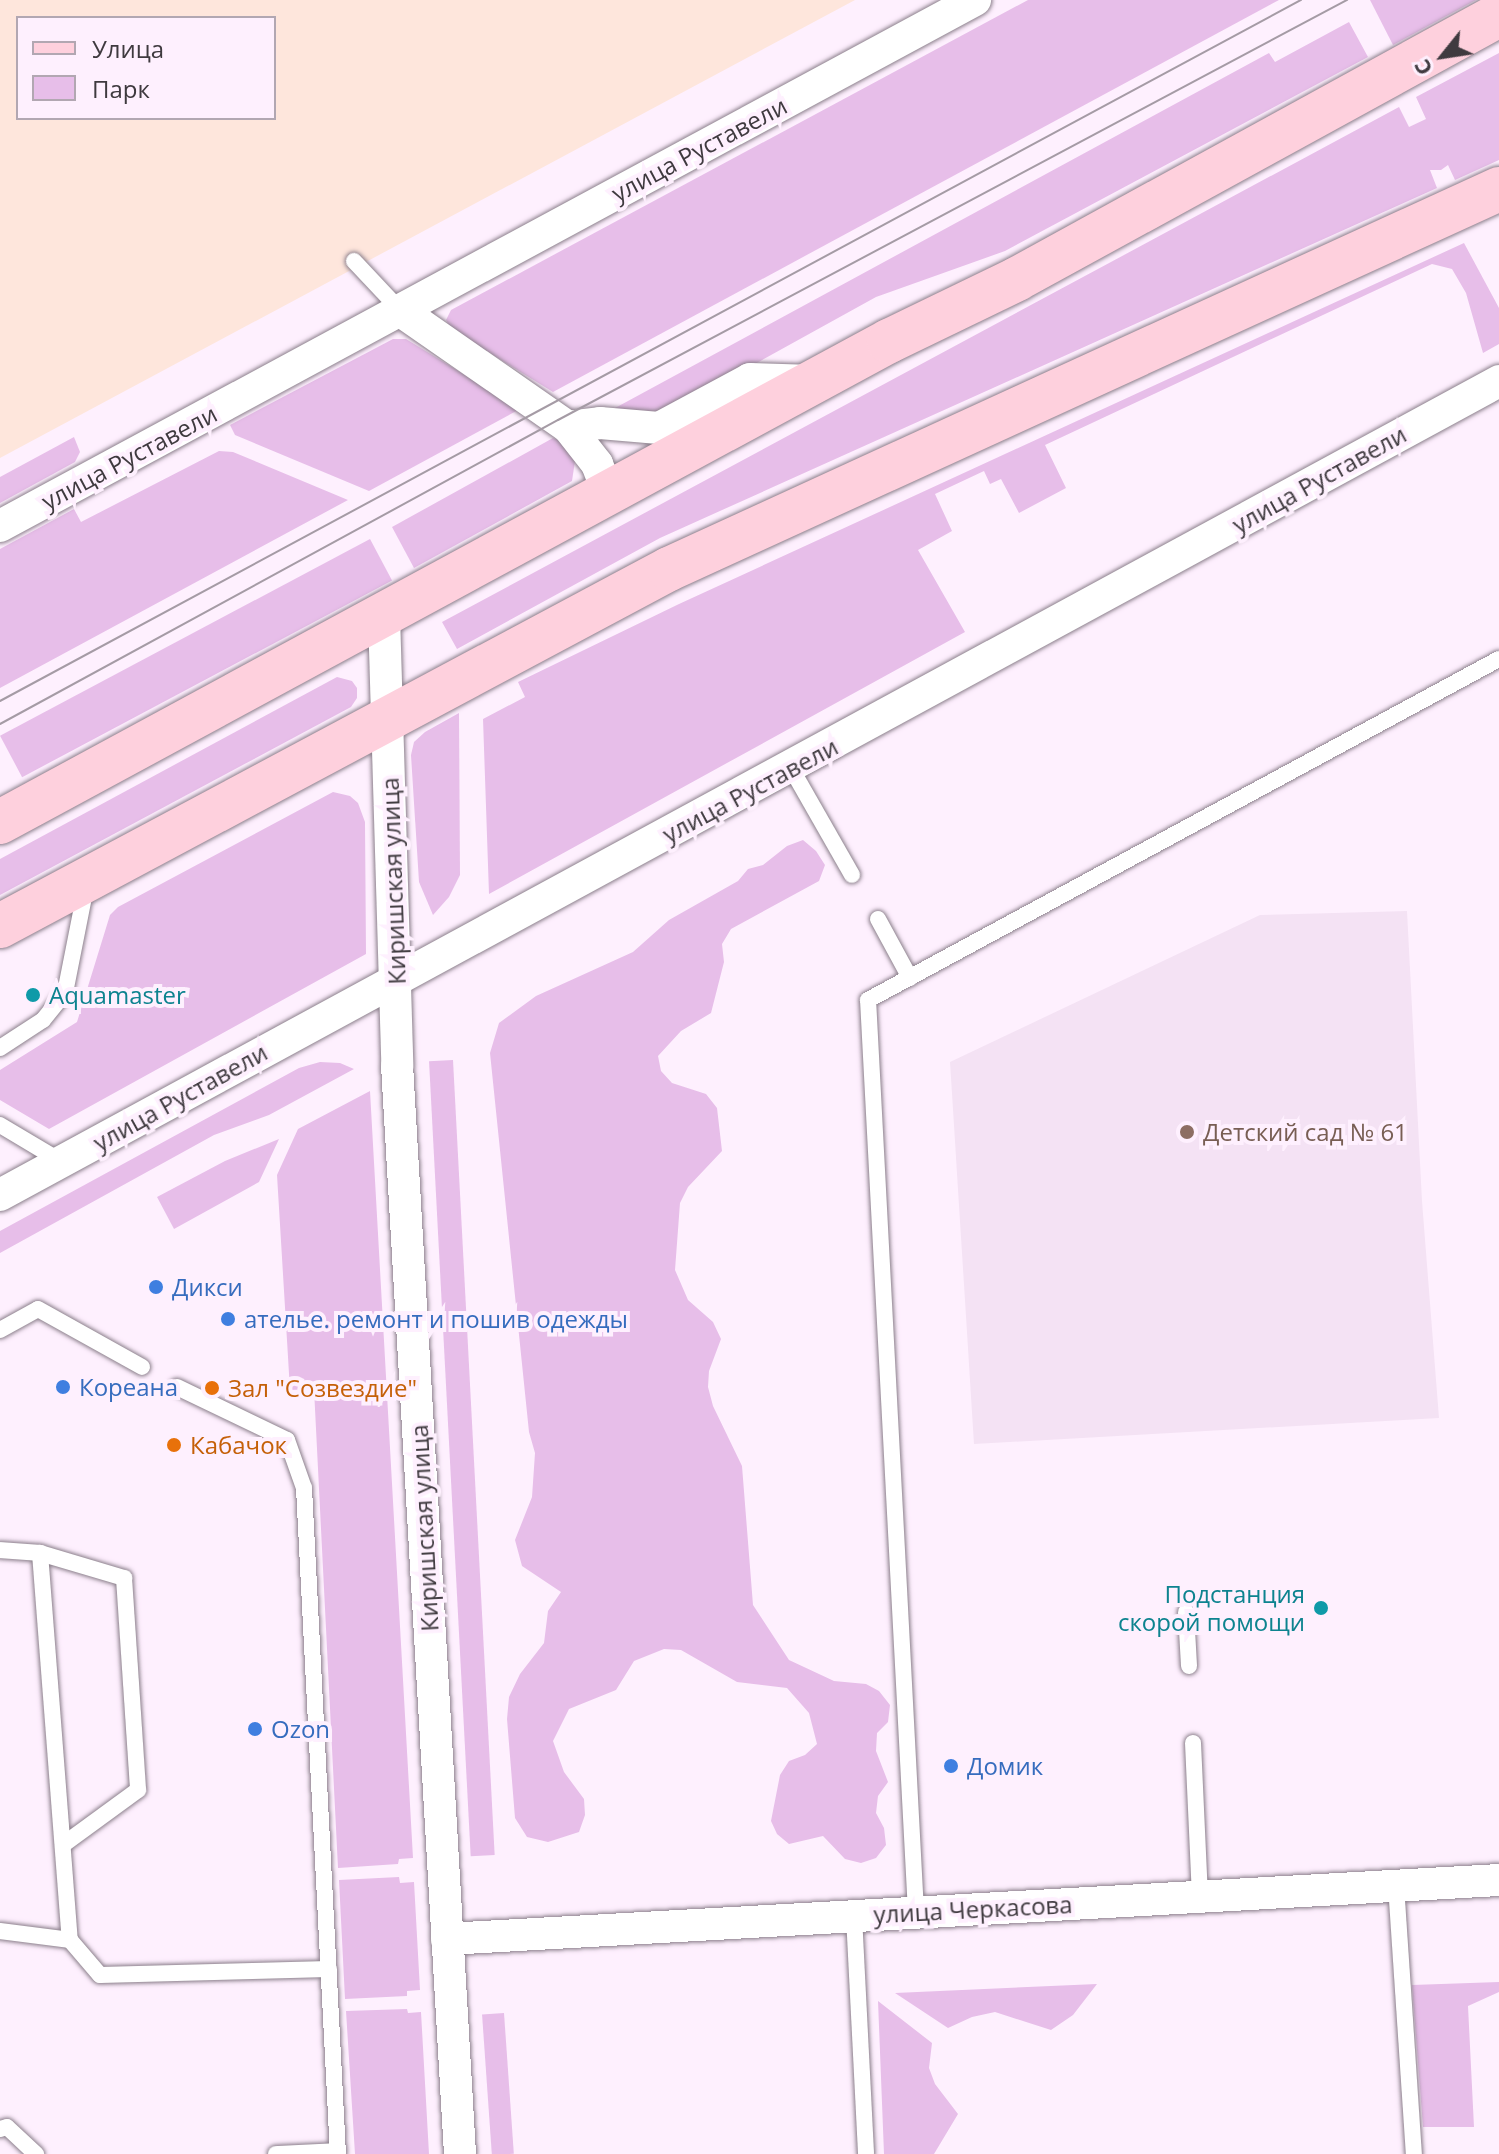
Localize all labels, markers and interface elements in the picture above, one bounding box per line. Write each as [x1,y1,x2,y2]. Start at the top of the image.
legend [16,16,276,120]
north arrow [1403,16,1483,96]
text: Улица [92,32,164,65]
text: С [1406,54,1439,82]
text: Парк [92,72,150,105]
street label: улица Руставели [606,91,792,207]
street label: улица Руставели [36,399,222,515]
street label: улица Руставели [1227,419,1411,539]
street label: улица Руставели [657,732,843,848]
street label: Киришская улица [375,777,411,985]
place label: Aquamaster [49,981,186,1009]
marker: Aquamaster [24,986,42,1004]
street label: улица Руставели [88,1037,272,1157]
place label: Детский сад № 61 [1203,1118,1408,1146]
marker: Детский сад № 61 [1178,1123,1196,1141]
place label: Дикси [172,1273,243,1301]
marker: Дикси [147,1278,165,1296]
place label: ателье. ремонт и пошив одежды [244,1305,628,1333]
marker: ателье. ремонт и пошив одежды [219,1310,237,1328]
place label: Кореана [79,1373,178,1401]
place label: Зал "Созвездие" [228,1374,417,1402]
marker: Кореана [54,1378,72,1396]
marker: Зал "Созвездие" [203,1379,221,1397]
street label: Киришская улица [404,1424,444,1632]
place label: Кабачок [190,1431,287,1459]
marker: Кабачок [165,1436,183,1454]
place label: Подстанция скорой помощи [1118,1580,1305,1636]
marker: Подстанция скорой помощи [1312,1599,1330,1617]
place label: Ozon [271,1715,330,1743]
marker: Ozon [246,1720,264,1738]
place label: Домик [967,1752,1043,1780]
marker: Домик [942,1757,960,1775]
street label: улица Черкасова [873,1889,1073,1929]

